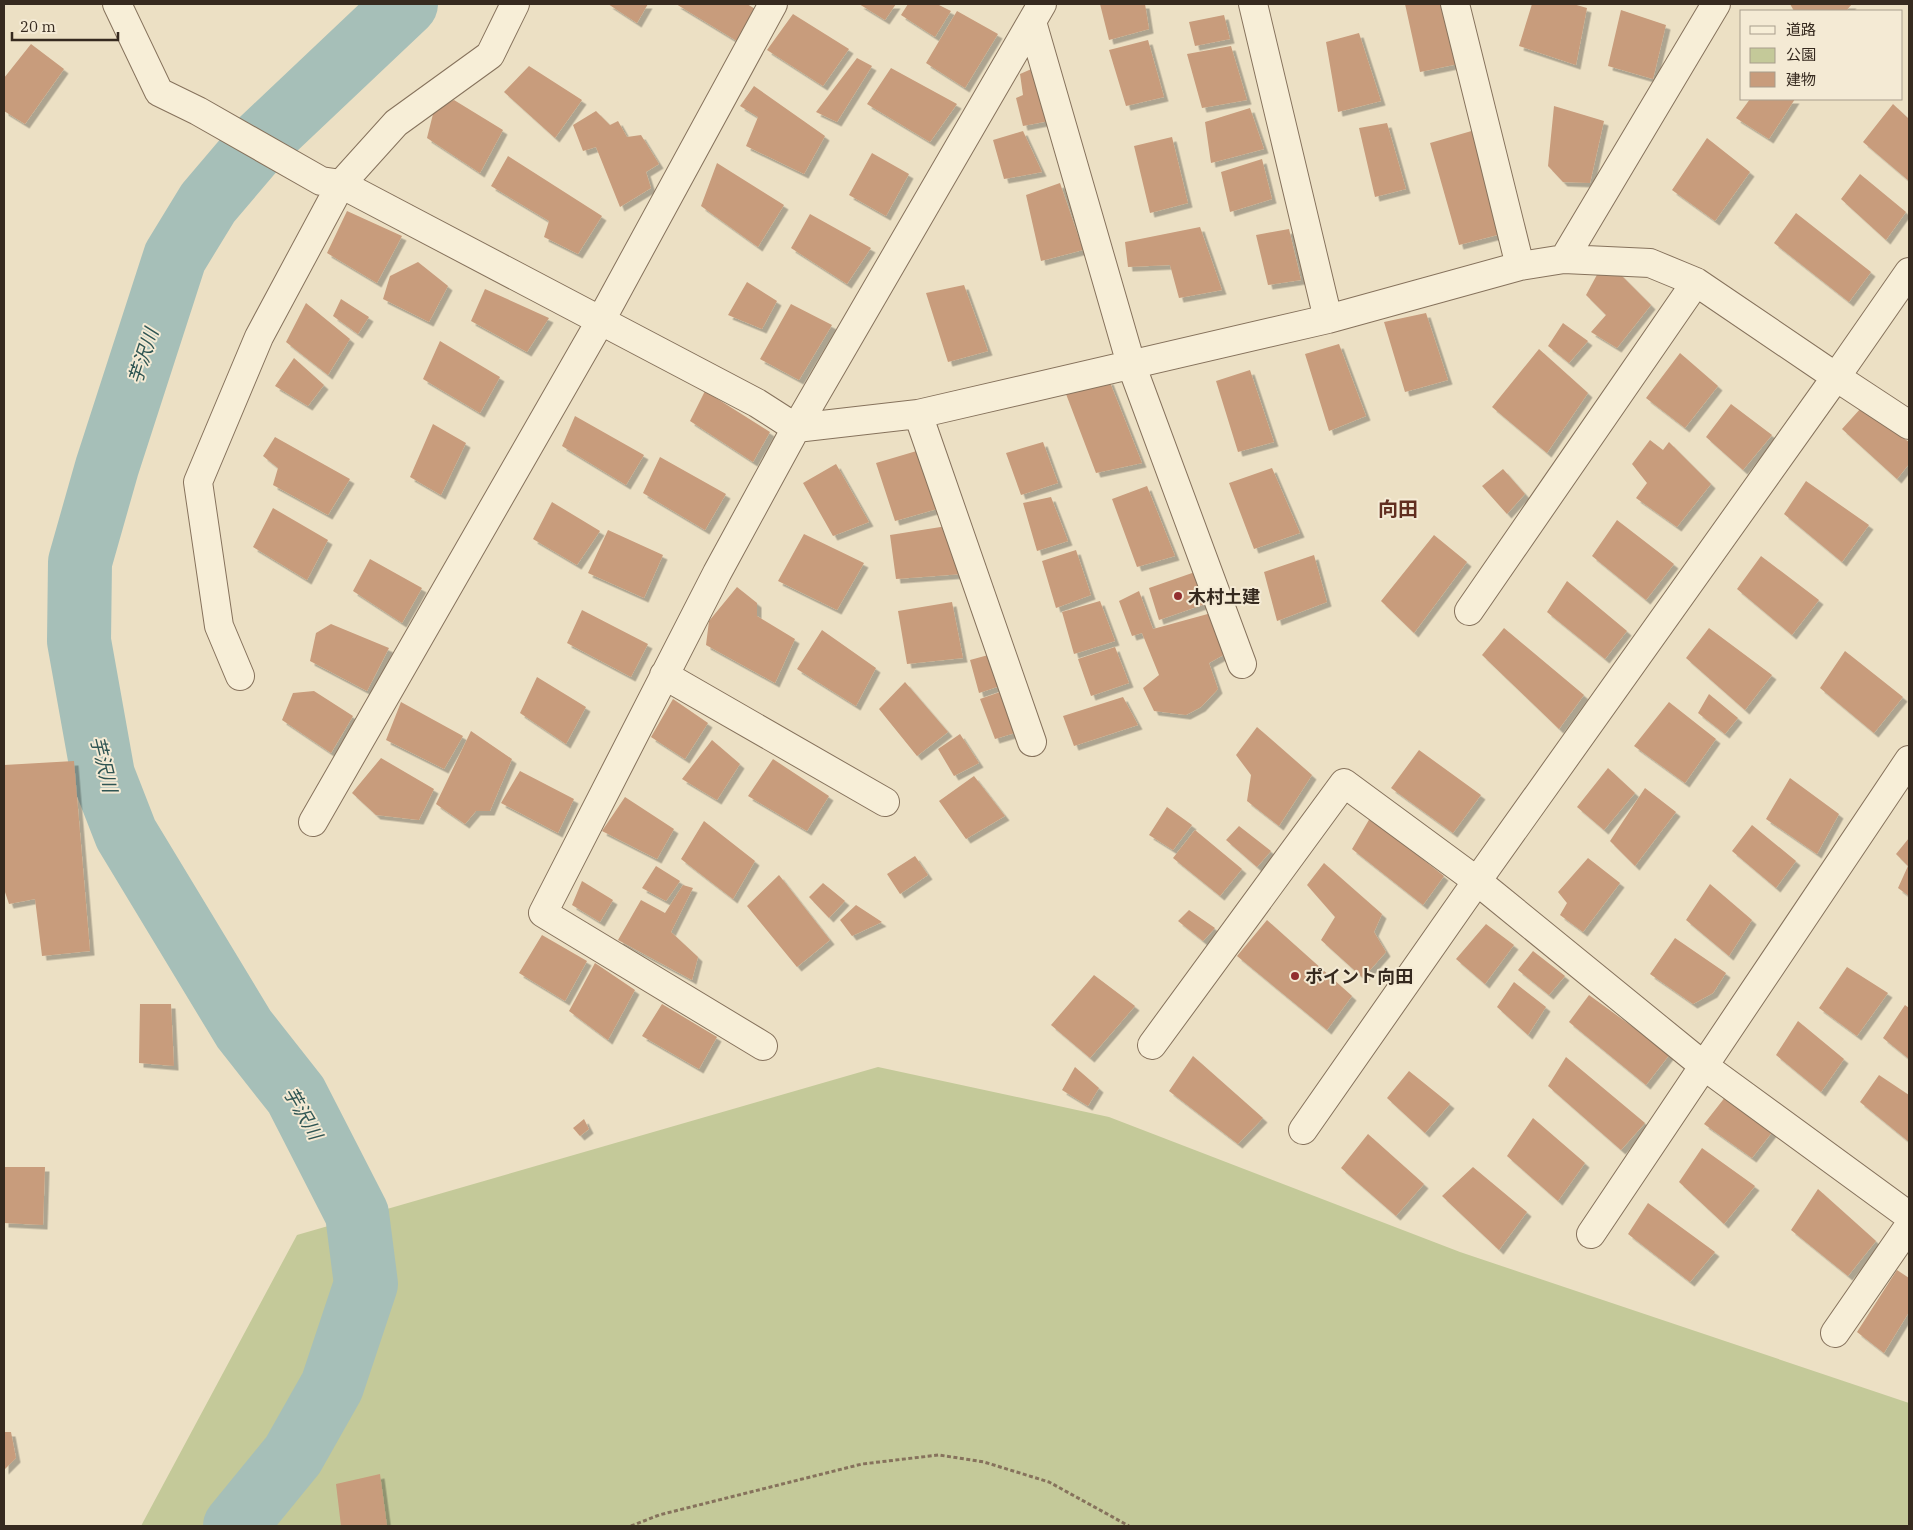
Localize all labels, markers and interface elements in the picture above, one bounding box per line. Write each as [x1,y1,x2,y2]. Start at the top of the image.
scale bar [12,10,119,42]
legend [1740,10,1903,100]
text: 20 m [20,17,56,36]
text: 道路 [1786,20,1816,39]
text: 公園 [1786,45,1816,64]
text: 建物 [1786,70,1816,89]
water label: 芋沢川 [123,323,164,387]
district label: 向田 [1378,495,1418,522]
place label: 木村土建 [1188,585,1260,608]
marker: 木村土建 [1172,590,1184,602]
water label: 芋沢川 [85,733,123,796]
place label: ポイント向田 [1305,965,1413,988]
marker: ポイント向田 [1289,970,1301,982]
water label: 芋沢川 [278,1082,329,1145]

